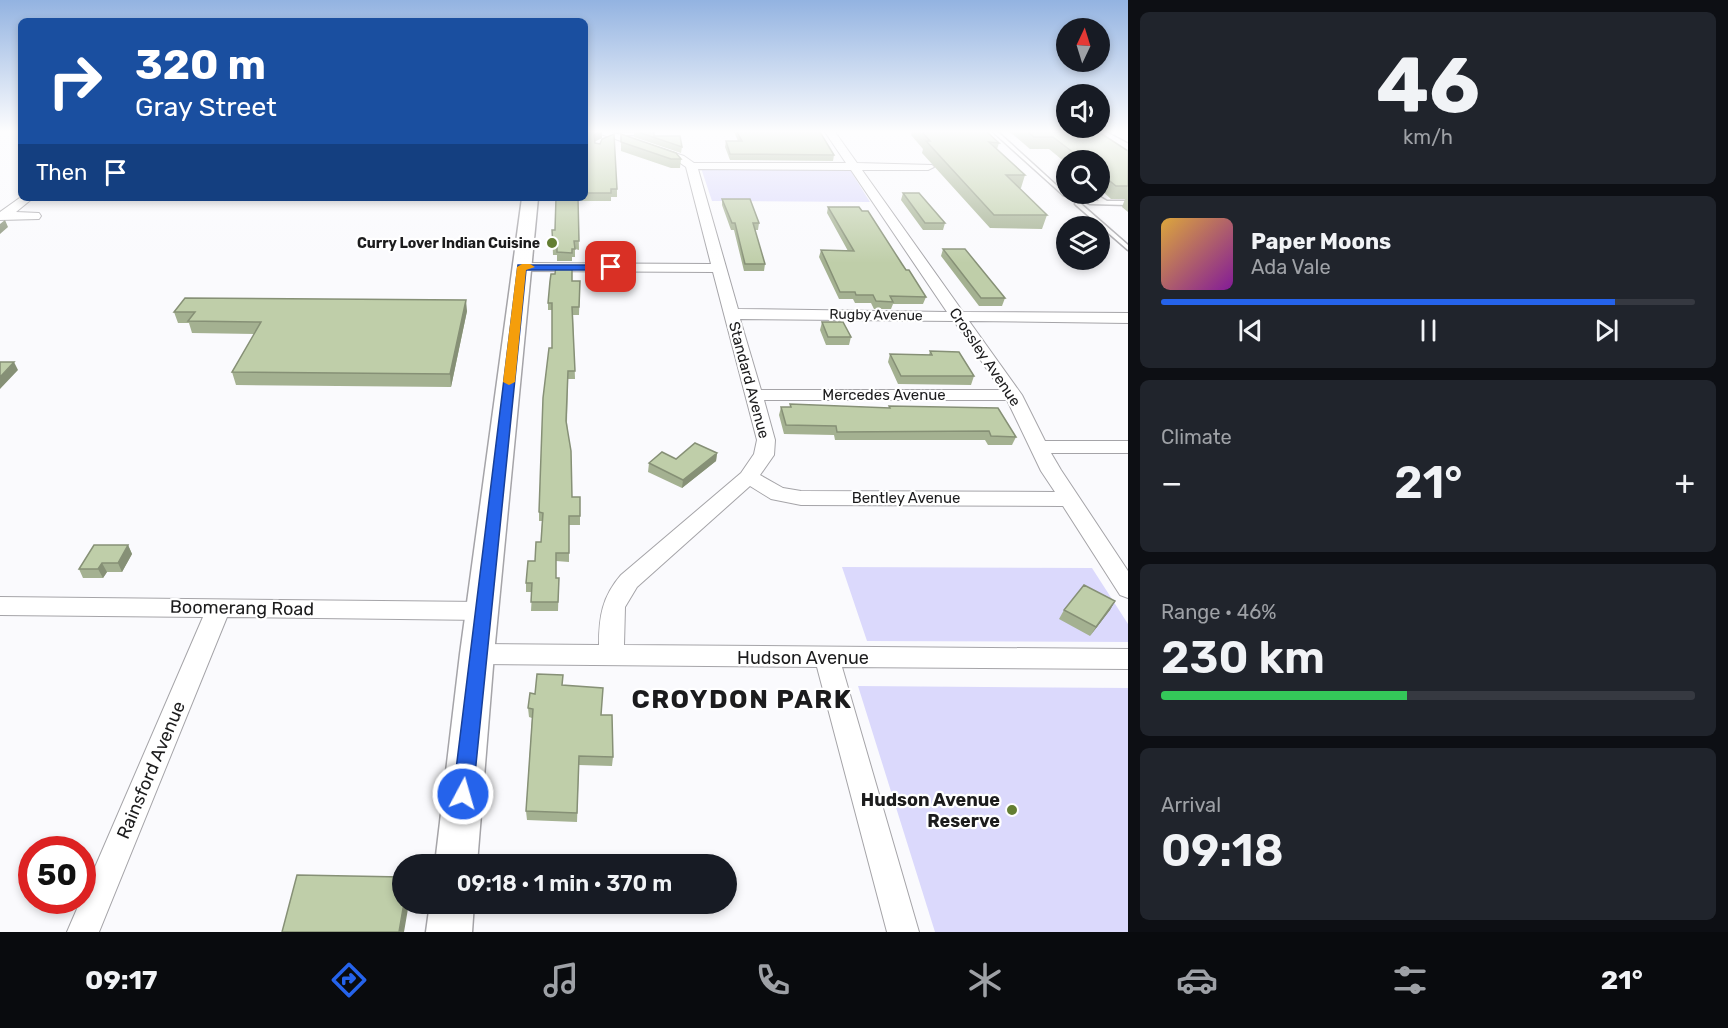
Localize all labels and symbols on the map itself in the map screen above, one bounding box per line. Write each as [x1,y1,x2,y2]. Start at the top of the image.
north arrow [1056,18,1110,72]
place label: Curry Lover Indian Cuisine [357,235,540,252]
marker: Curry Lover Indian Cuisine [545,236,559,250]
pin [585,241,636,292]
street label: Crossley Avenue [945,304,1025,410]
street label: Rugby Avenue [829,306,923,324]
street label: Standard Avenue [725,320,773,440]
street label: Mercedes Avenue [822,386,946,404]
street label: Bentley Avenue [852,489,960,507]
street label: Boomerang Road [170,596,314,620]
street label: Hudson Avenue [737,647,869,669]
district label: CROYDON PARK [631,684,853,715]
street label: Rainsford Avenue [112,698,190,842]
position arrow [431,762,495,826]
place label: Hudson Avenue Reserve [861,789,1000,832]
marker: Hudson Avenue Reserve [1005,803,1019,817]
speed limit sign: 50 [18,836,96,914]

